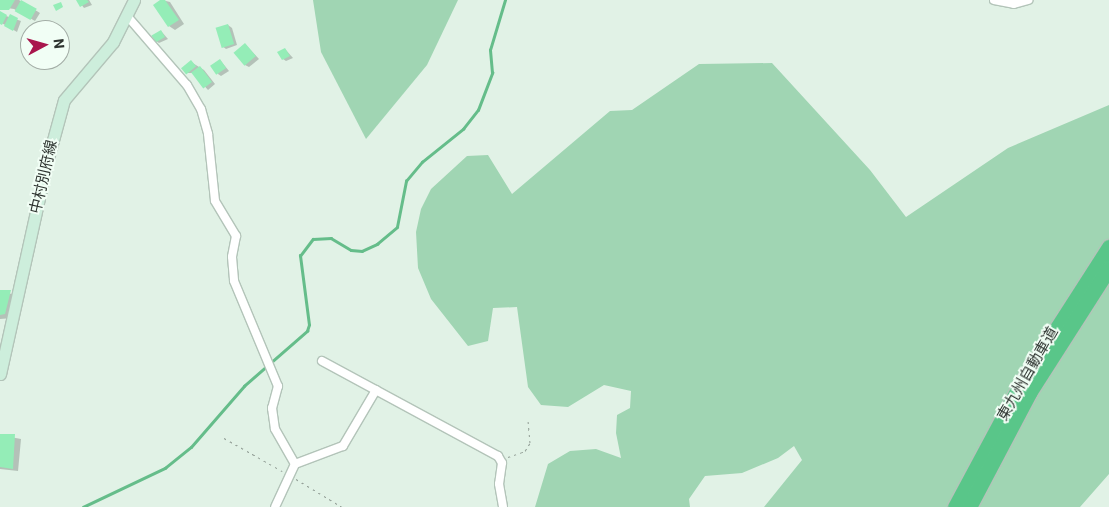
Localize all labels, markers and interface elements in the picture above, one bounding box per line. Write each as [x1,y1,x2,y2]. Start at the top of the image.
north arrow [20,20,70,70]
text: N [50,38,67,49]
street label: 中村別府線 [27,138,61,216]
street label: 東九州自動車道 [994,324,1062,424]

